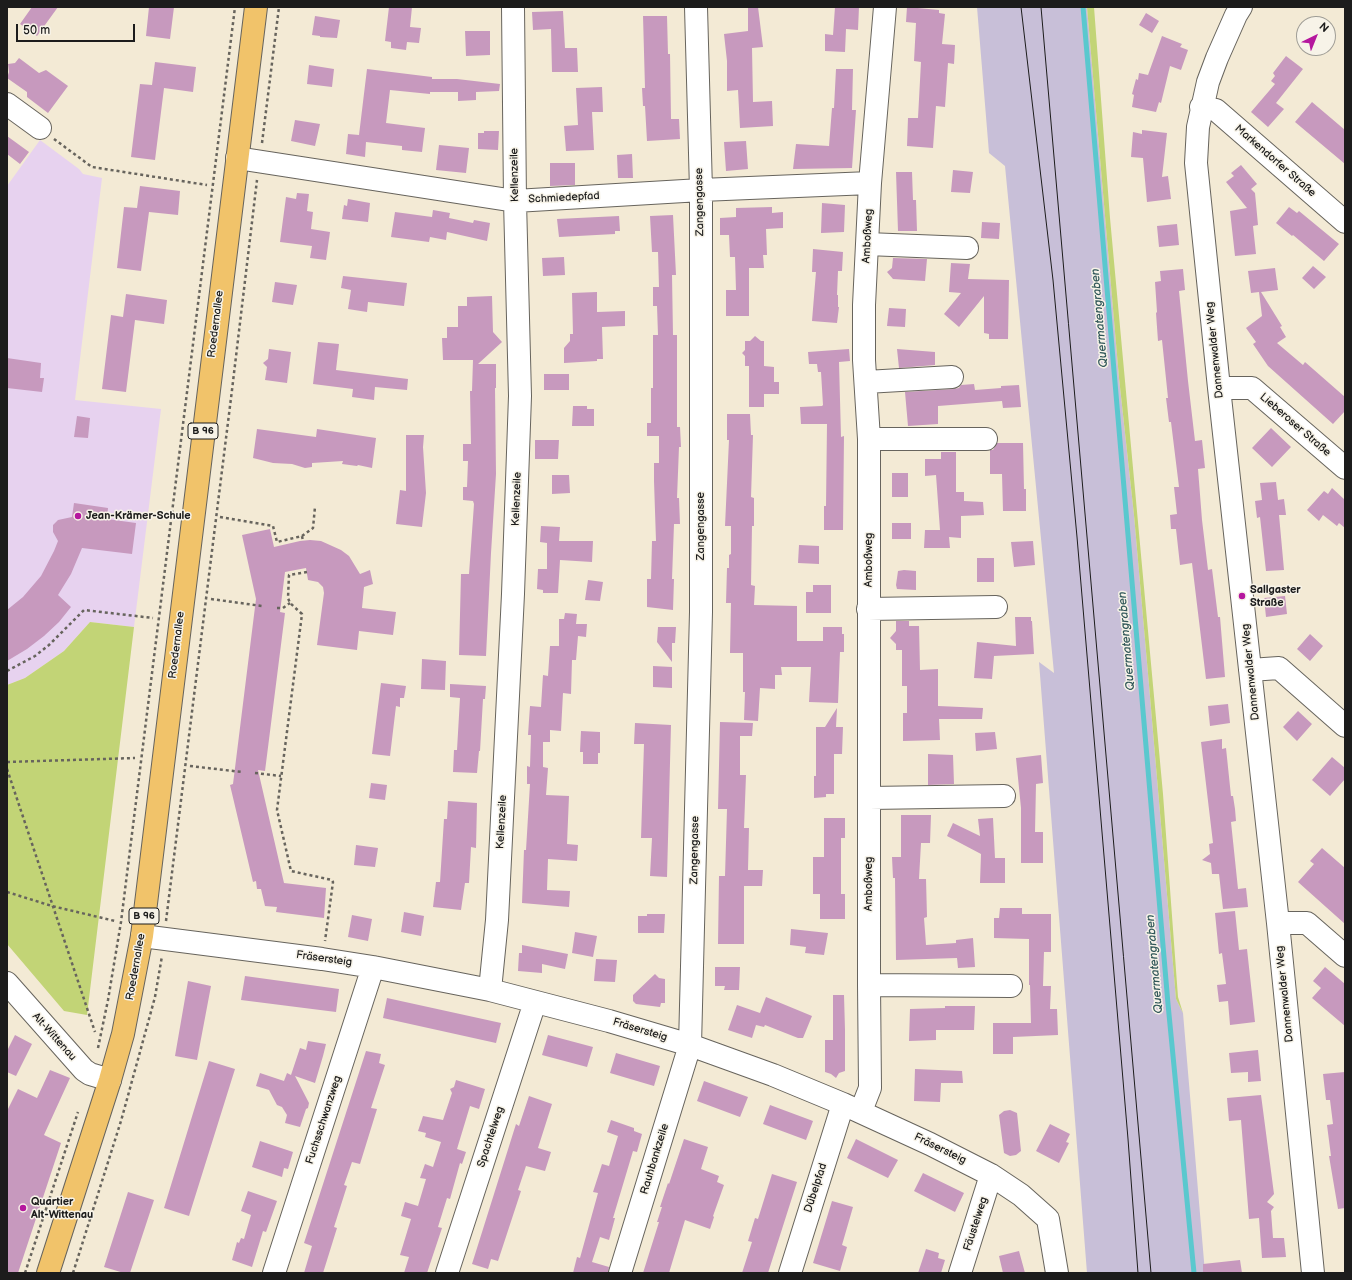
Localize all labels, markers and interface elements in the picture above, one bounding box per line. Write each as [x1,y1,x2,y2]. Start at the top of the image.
scale bar [18,16,137,42]
north arrow [1296,16,1336,56]
text: N [1316,20,1331,35]
text: 50 m [23,23,50,38]
street label: Markendorfer Straße [1232,122,1318,200]
street label: Kellenzeile [508,148,522,202]
street label: Zangengasse [693,168,707,236]
street label: Schmiedepfad [528,190,600,206]
street label: Amboßweg [860,208,876,264]
water label: Quermatengraben [1088,268,1112,368]
street label: Roedernallee [205,290,227,358]
street label: Dannenwalder Weg [1203,301,1227,399]
street label: Lieberoser Straße [1257,391,1333,459]
road number: B 96 [188,423,218,439]
street label: Kellenzeile [509,472,525,526]
street label: Zangengasse [694,492,708,560]
place label: Jean-Krämer-Schule [86,509,191,523]
marker: Jean-Krämer-Schule [73,511,83,521]
street label: Amboßweg [862,533,876,587]
place label: Sallgaster Straße [1250,583,1301,609]
water label: Quermatengraben [1115,591,1139,691]
marker: Sallgaster Straße [1237,591,1247,601]
street label: Roedernallee [166,611,188,679]
street label: Dannenwalder Weg [1239,623,1263,721]
street label: Kellenzeile [494,795,510,849]
street label: Zangengasse [688,816,702,884]
street label: Amboßweg [862,857,876,911]
road number: B 96 [129,908,159,924]
water label: Quermatengraben [1143,914,1167,1014]
street label: Roedernallee [124,933,148,1001]
street label: Dannenwalder Weg [1273,945,1297,1043]
street label: Fräsersteig [295,949,353,969]
street label: Alt-Wittenau [29,1010,79,1064]
street label: Fräsersteig [611,1015,669,1045]
street label: Fuchsschwanzweg [303,1074,345,1166]
street label: Spachtelweg [475,1105,507,1169]
street label: Rauhbankzeile [638,1122,672,1196]
street label: Fräsersteig [912,1131,968,1167]
street label: Dübelpfad [802,1162,830,1214]
place label: Quartier Alt-Wittenau [31,1195,93,1221]
street label: Fäustelweg [961,1195,991,1253]
marker: Quartier Alt-Wittenau [18,1203,28,1213]

